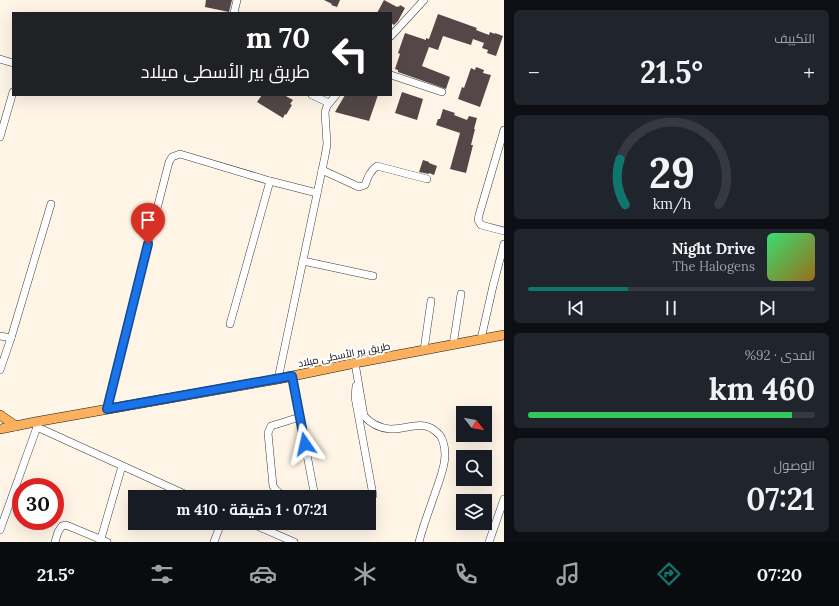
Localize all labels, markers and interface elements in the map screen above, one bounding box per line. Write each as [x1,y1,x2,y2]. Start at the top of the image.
text: 70 m [246,20,310,56]
icon: left [324,28,376,80]
text: التكييف [774,30,815,47]
text: 21.5° [640,53,703,91]
text: − [528,58,540,86]
text: + [803,58,815,86]
text: طريق بير الأسطى ميلاد [141,60,310,83]
text: 29 [648,145,695,198]
text: km/h [652,194,691,213]
pin [131,203,165,244]
icon: arrive [137,209,159,231]
text: Night Drive [672,239,755,258]
text: The Halogens [672,258,755,275]
icon: previous [565,297,587,319]
icon: pause [660,297,682,319]
icon: next [756,297,778,319]
street label: طريق بير الأسطى ميلاد [297,339,391,370]
text: المدى · 92% [745,347,815,364]
text: 460 km [709,370,815,408]
north arrow [456,406,492,442]
map controls [456,406,492,530]
position arrow [284,423,326,465]
button: search [456,450,492,486]
text: الوصول [774,457,815,474]
speed limit sign: 30 [12,478,64,530]
text: 07:21 [746,480,815,518]
button: layers [456,494,492,530]
text: 07:21 · 1 دقيقة · 410 m [176,500,328,519]
icon: filters [148,560,176,588]
icon: car [249,560,277,588]
icon: climate [351,560,379,588]
icon: phone [452,560,480,588]
icon: music [554,560,582,588]
icon: directions [655,560,683,588]
text: 21.5° [37,563,75,586]
text: 07:20 [757,563,802,586]

